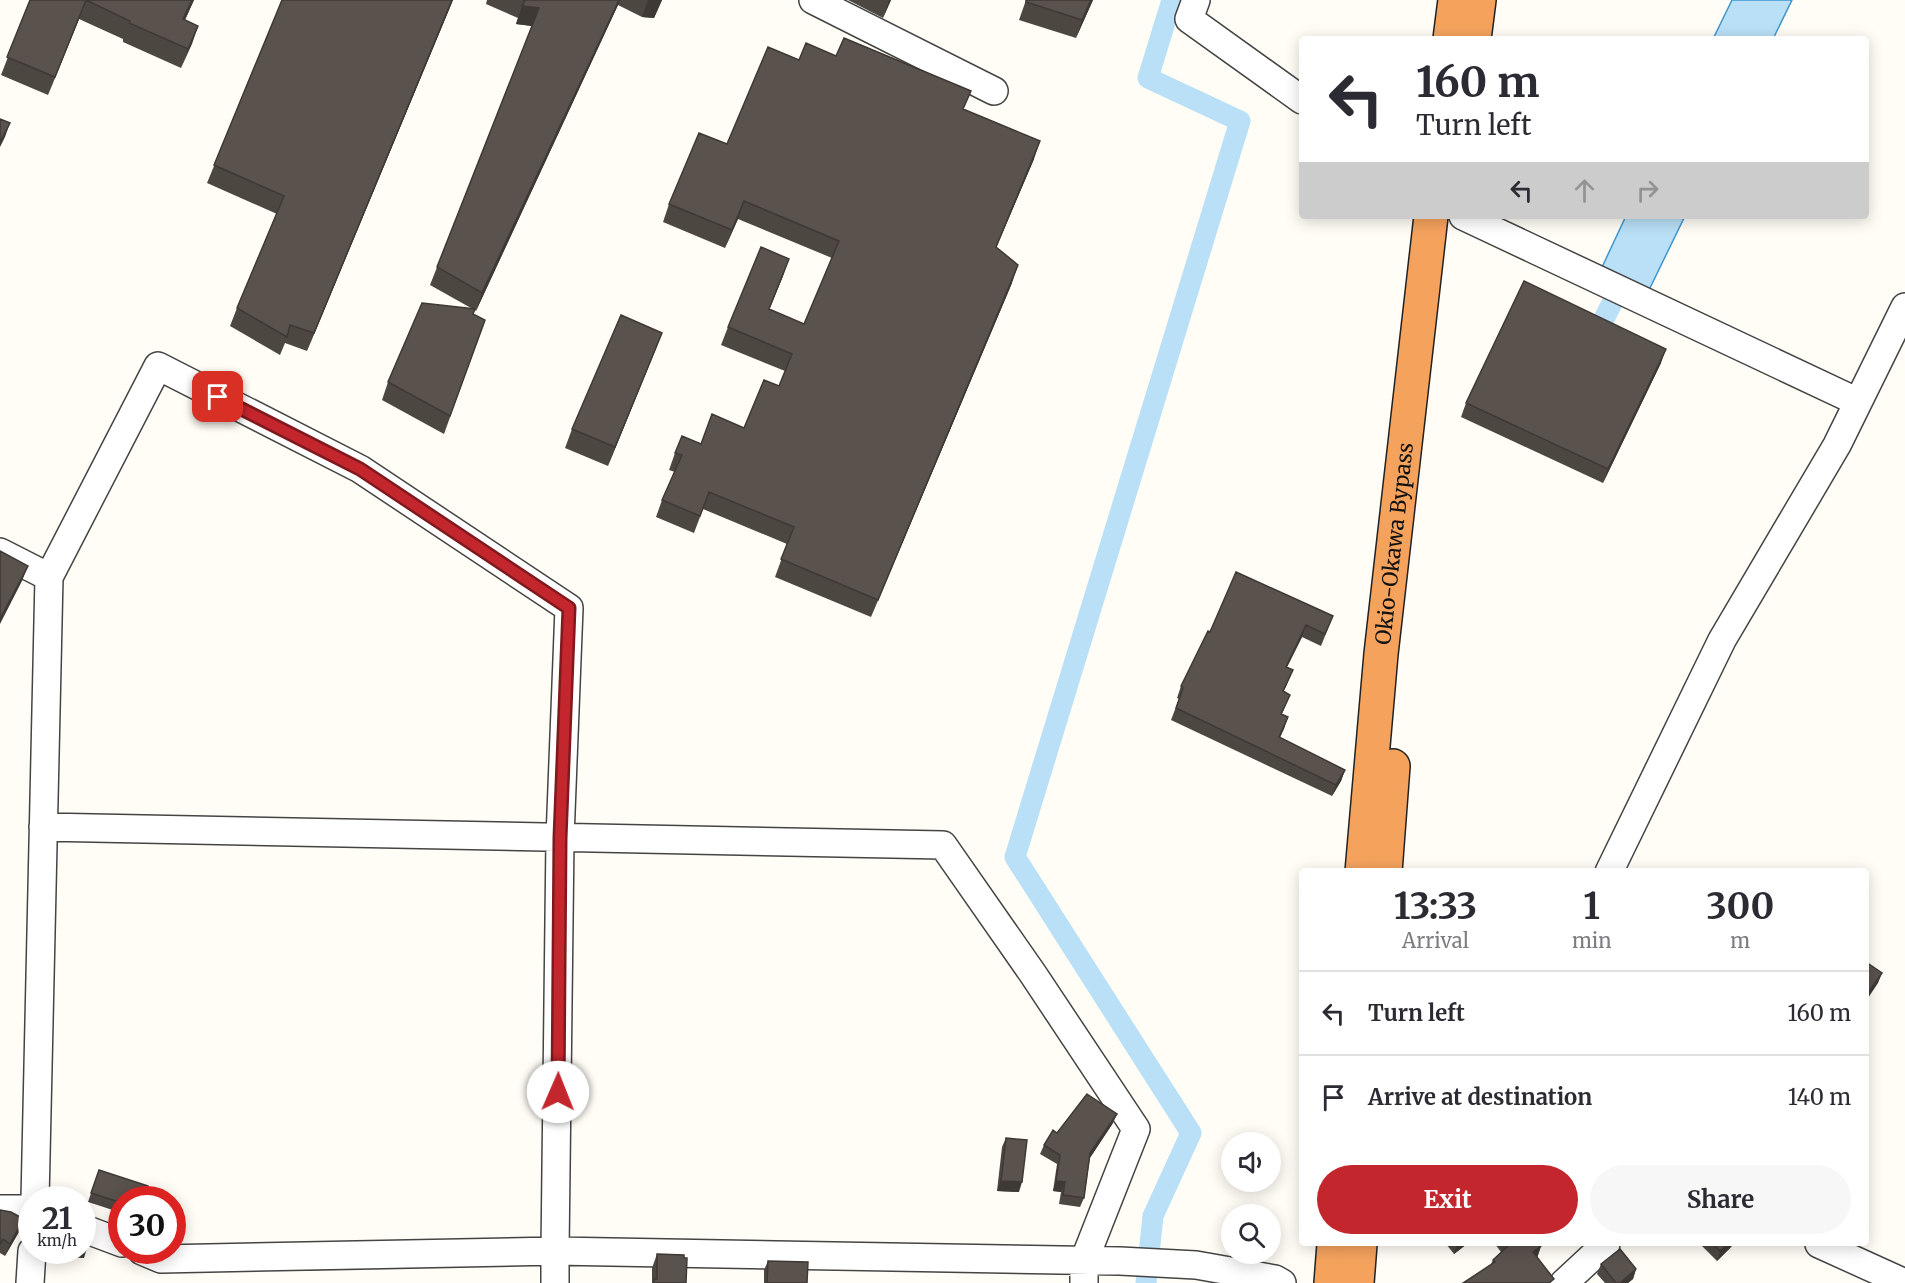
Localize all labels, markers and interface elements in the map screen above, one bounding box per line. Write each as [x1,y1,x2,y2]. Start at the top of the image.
text: 160 m [1416,56,1540,108]
icon: left [1317,60,1395,138]
text: Turn left [1416,108,1531,142]
icon: left [1505,174,1538,207]
icon: ahead [1568,174,1601,207]
icon: right [1631,174,1664,207]
pin [192,371,243,422]
icon: arrive [201,380,234,413]
street label: Okio-Okawa Bypass [1369,441,1419,646]
text: 13:33 [1394,884,1477,929]
text: 1 [1583,884,1600,929]
text: 300 [1706,884,1774,929]
text: Arrival [1402,928,1469,953]
text: min [1572,928,1611,953]
text: m [1730,928,1750,953]
icon: left [1317,997,1350,1030]
text: Turn left [1368,999,1465,1027]
text: 160 m [1787,999,1851,1027]
position arrow [526,1060,590,1124]
icon: arrive [1317,1081,1350,1114]
text: Arrive at destination [1368,1083,1592,1111]
text: 140 m [1788,1083,1851,1111]
map controls [1221,1132,1281,1264]
button: sound [1221,1132,1281,1192]
button: Exit [1317,1165,1578,1234]
button: Share [1590,1165,1851,1234]
speed limit sign: 30 [108,1186,186,1264]
text: 21 [42,1199,72,1237]
button: search [1221,1204,1281,1264]
text: km/h [37,1231,77,1250]

